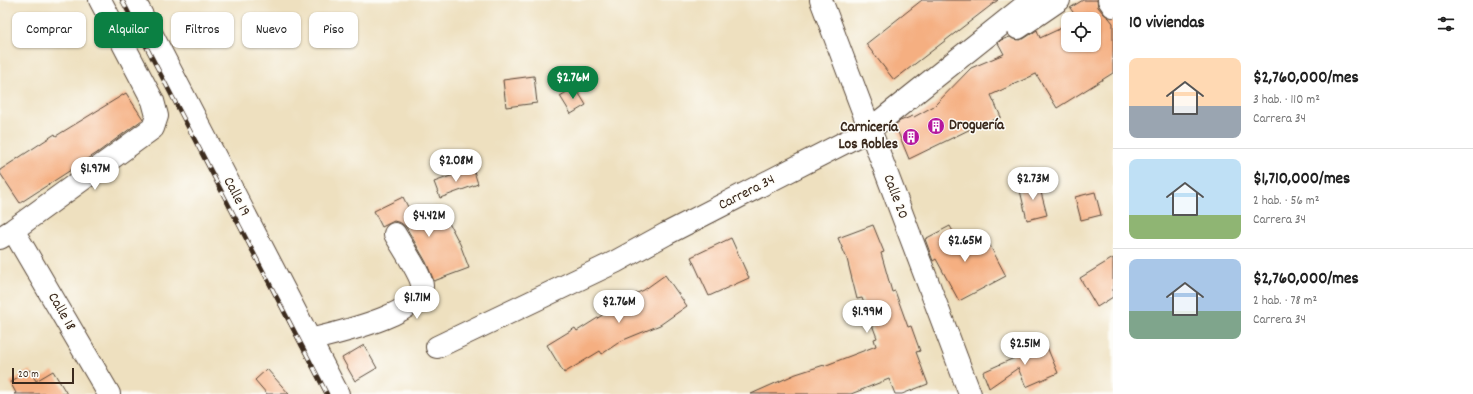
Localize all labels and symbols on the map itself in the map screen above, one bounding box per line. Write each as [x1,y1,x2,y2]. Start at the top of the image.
pin: $2.76M [540,66,606,100]
place label: Droguería [949,115,1005,137]
building icon: Droguería [926,116,946,136]
place label: Carnicería Los Robles [838,117,899,156]
building icon: Carnicería Los Robles [901,127,921,147]
pin: $2.08M [423,149,489,183]
pin: $1.97M [62,157,128,191]
pin: $2.73M [1000,167,1066,201]
street label: Carrera 34 [715,169,779,217]
street label: Calle 20 [876,171,914,223]
street label: Calle 19 [217,173,255,221]
pin: $4.42M [396,204,462,238]
pin: $2.65M [932,229,998,263]
pin: $1.71M [384,286,450,320]
street label: Calle 18 [41,289,81,335]
pin: $2.76M [586,290,652,324]
pin: $1.99M [834,300,900,334]
pin: $2.51M [992,332,1058,366]
scale bar [12,366,74,385]

